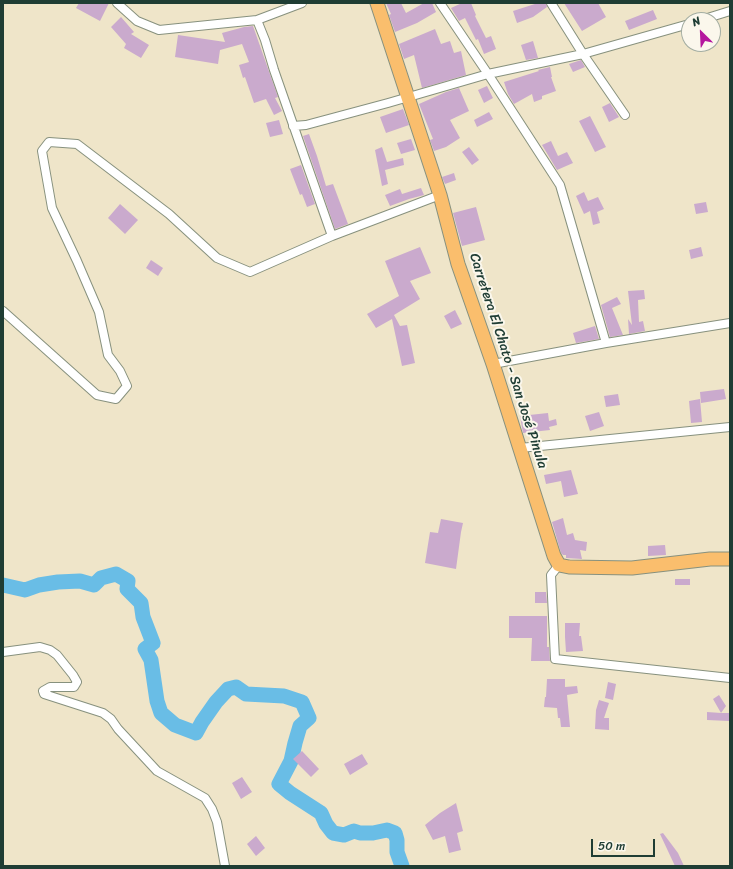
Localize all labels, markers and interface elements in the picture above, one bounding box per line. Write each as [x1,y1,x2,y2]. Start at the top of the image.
text: N [689,11,704,32]
north arrow [681,12,721,52]
street label: Carretera El Chato - San José Pinula [465,251,551,471]
scale bar [593,831,657,857]
text: 50 m [598,835,625,857]

